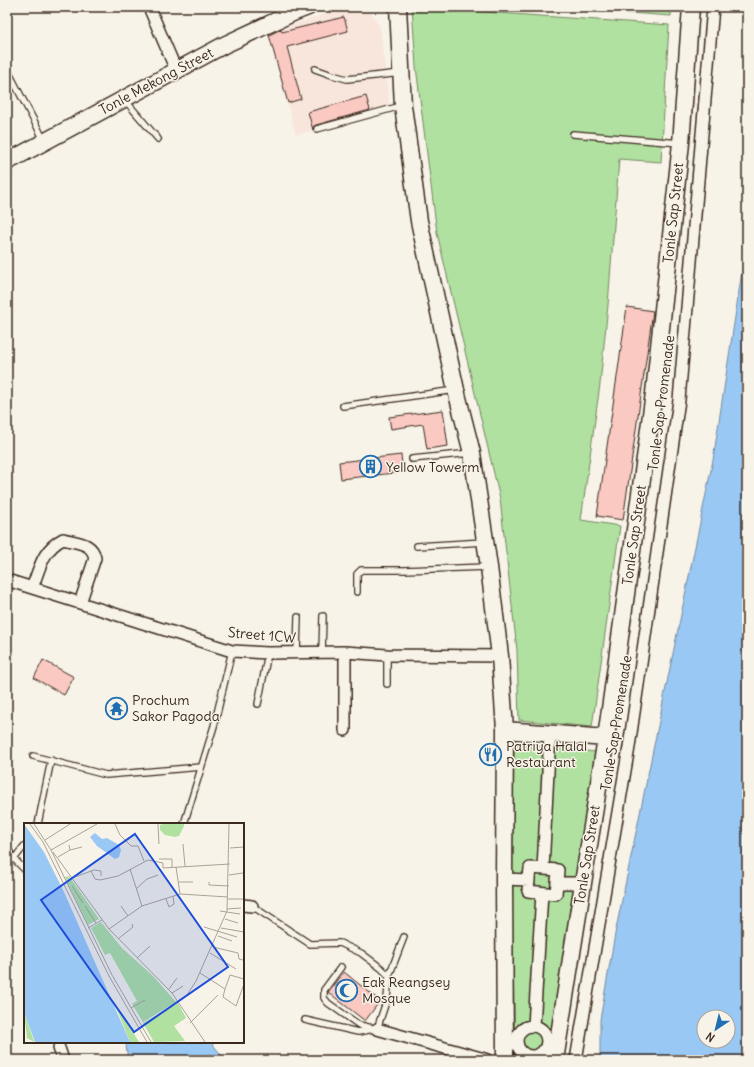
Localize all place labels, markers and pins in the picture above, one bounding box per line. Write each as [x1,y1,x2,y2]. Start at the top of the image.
building icon: Yellow Towerm [358,454,384,480]
place label: Yellow Towerm [386,458,480,476]
place label: Prochum Sakor Pagoda [132,691,220,725]
temple icon: Prochum Sakor Pagoda [104,695,130,721]
place label: Patriya Halal Restaurant [506,737,587,771]
restaurant icon: Patriya Halal Restaurant [477,741,503,767]
place label: Eak Reangsey Mosque [362,973,450,1007]
mosque icon: Eak Reangsey Mosque [333,977,359,1003]

